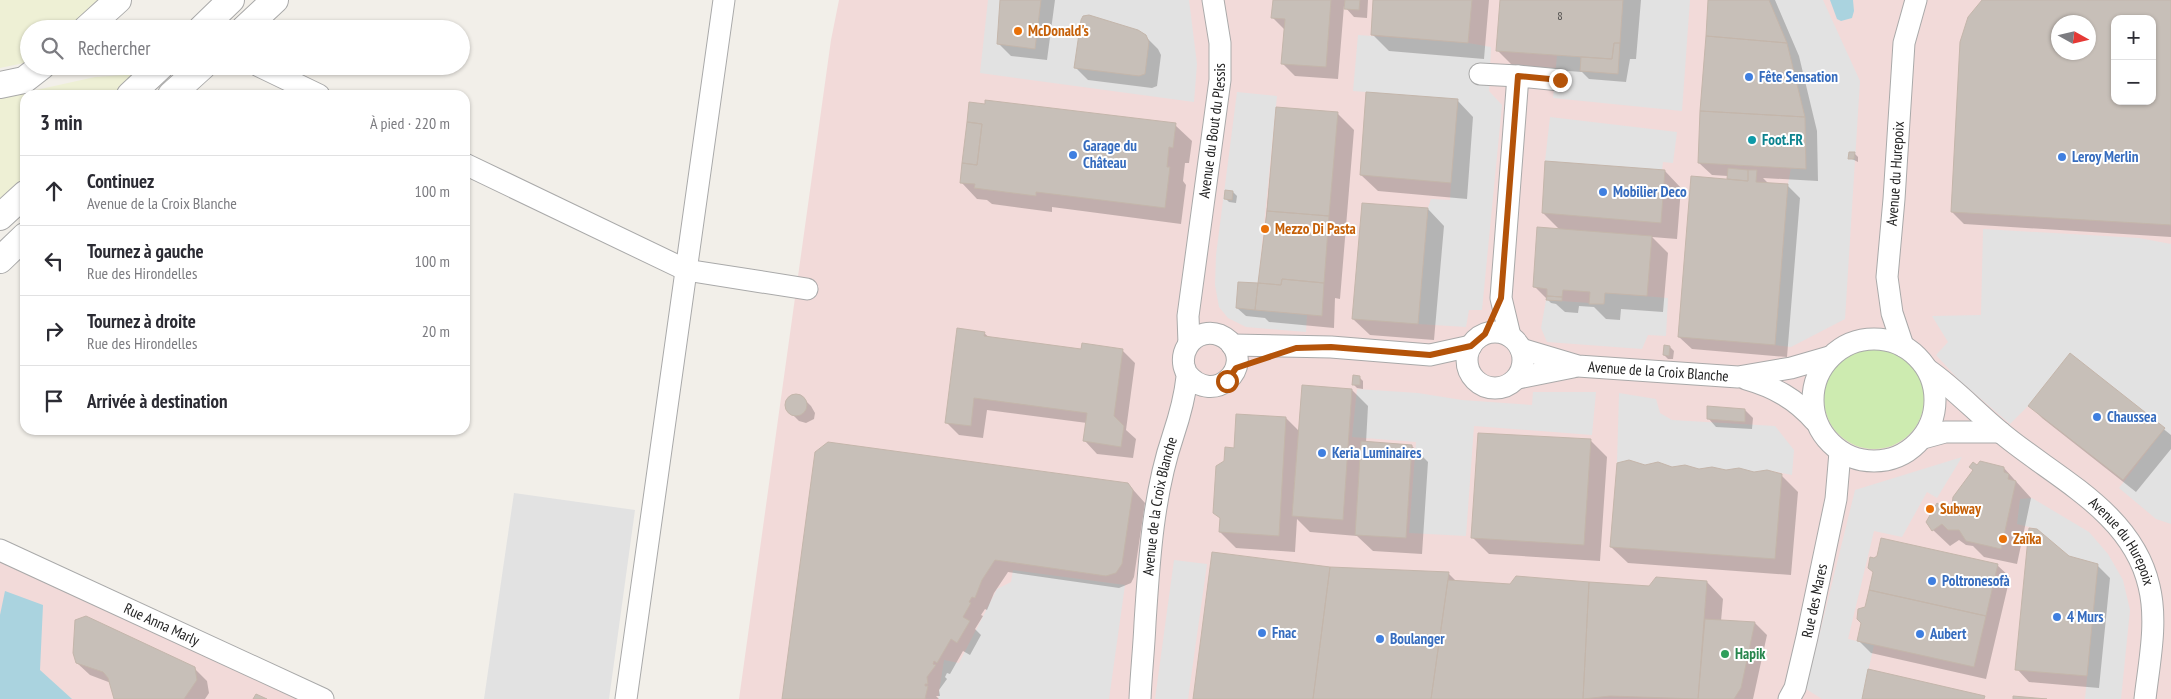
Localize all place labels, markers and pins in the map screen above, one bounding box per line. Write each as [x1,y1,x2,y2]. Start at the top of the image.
place label: McDonald's [1028,21,1089,40]
marker: McDonald's [1012,25,1024,37]
place label: Fête Sensation [1759,67,1838,86]
marker: Fête Sensation [1743,71,1755,83]
place label: Foot.FR [1762,130,1803,149]
marker: Foot.FR [1746,134,1758,146]
place label: Garage du Château [1083,136,1137,172]
place label: Leroy Merlin [2072,147,2139,166]
marker: Garage du Château [1067,149,1079,161]
marker: Leroy Merlin [2056,151,2068,163]
place label: Mobilier Deco [1613,182,1687,201]
marker: Mobilier Deco [1597,186,1609,198]
place label: Mezzo Di Pasta [1275,219,1356,238]
marker: Mezzo Di Pasta [1259,223,1271,235]
place label: Chaussea [2107,407,2157,426]
marker: Chaussea [2091,411,2103,423]
place label: Keria Luminaires [1332,443,1421,462]
marker: Keria Luminaires [1316,447,1328,459]
place label: Subway [1940,499,1982,518]
marker: Subway [1924,503,1936,515]
place label: Zaïka [2013,529,2042,548]
marker: Zaïka [1997,533,2009,545]
place label: Poltronesofà [1942,571,2010,590]
marker: Poltronesofà [1926,575,1938,587]
place label: 4 Murs [2067,607,2104,626]
marker: 4 Murs [2051,611,2063,623]
place label: Fnac [1272,623,1297,642]
place label: Aubert [1929,624,1967,643]
marker: Fnac [1256,627,1268,639]
marker: Aubert [1914,628,1926,640]
place label: Boulanger [1390,629,1445,648]
marker: Boulanger [1374,633,1386,645]
place label: Hapik [1735,644,1766,663]
marker: Hapik [1719,648,1731,660]

